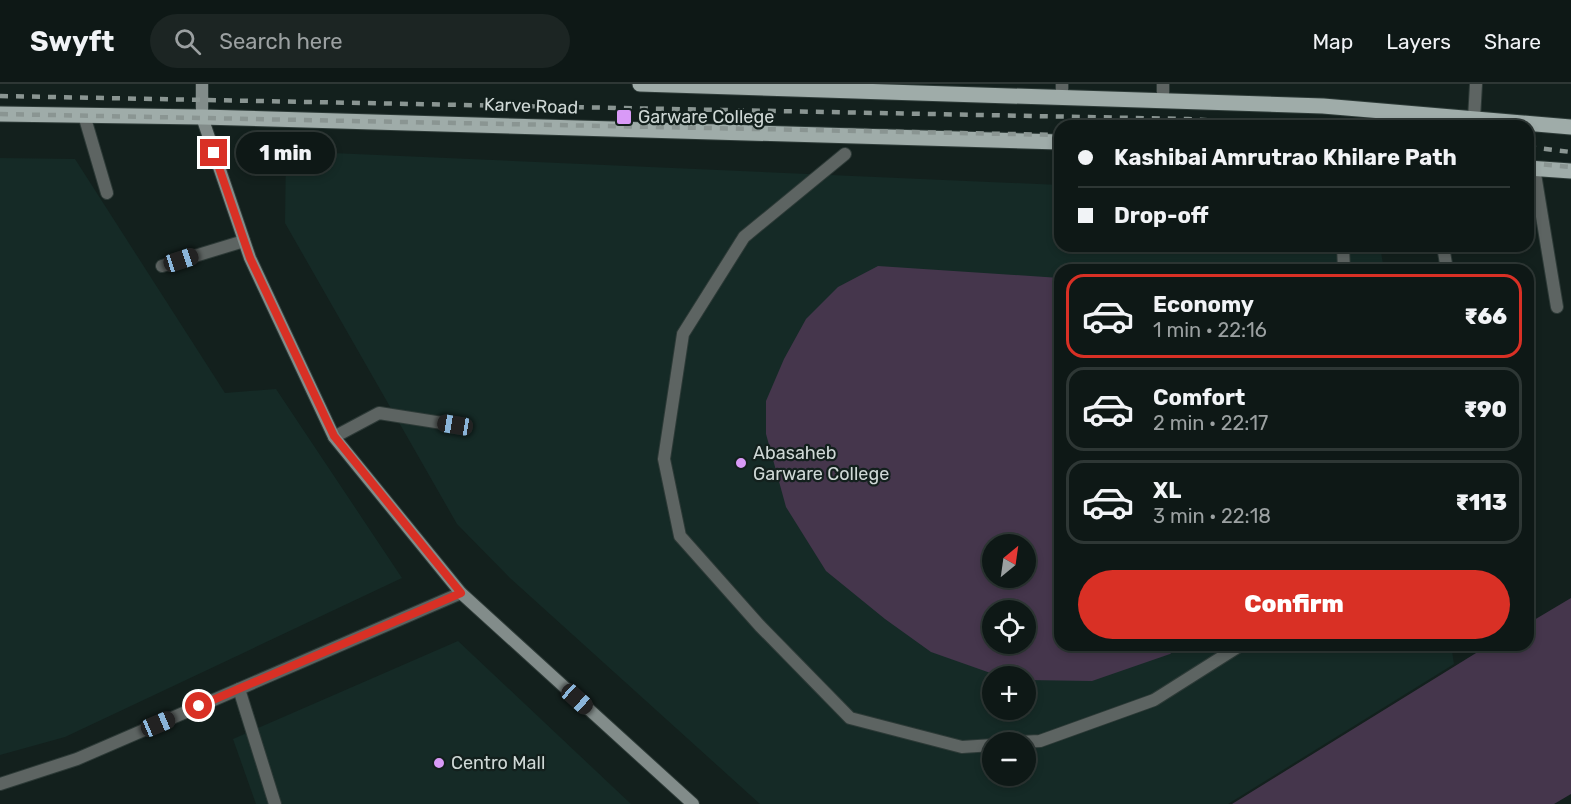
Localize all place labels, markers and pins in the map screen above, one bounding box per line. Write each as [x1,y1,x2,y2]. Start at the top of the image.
place label: Garware College [638,106,774,128]
marker: Garware College [615,108,633,126]
place label: Abasaheb Garware College [753,442,889,485]
marker: Abasaheb Garware College [734,456,748,470]
place label: Centro Mall [451,752,545,774]
marker: Centro Mall [432,756,446,770]

